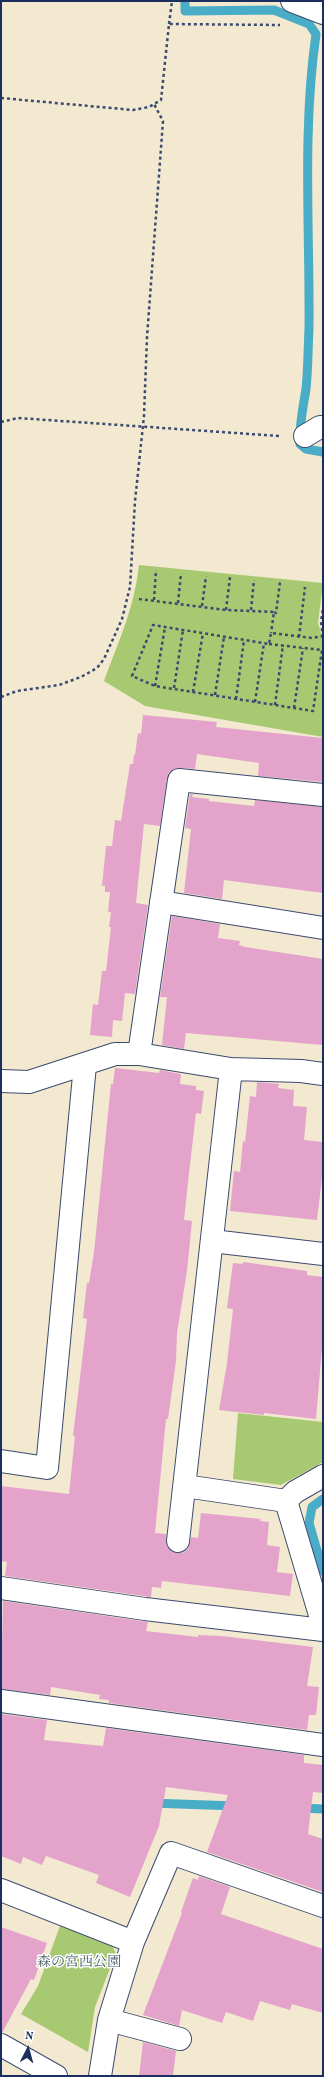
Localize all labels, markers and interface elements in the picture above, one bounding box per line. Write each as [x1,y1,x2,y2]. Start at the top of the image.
park label: 森の宮西公園 [37,1955,121,1971]
north arrow [8,2029,48,2069]
text: N [25,2029,34,2044]

